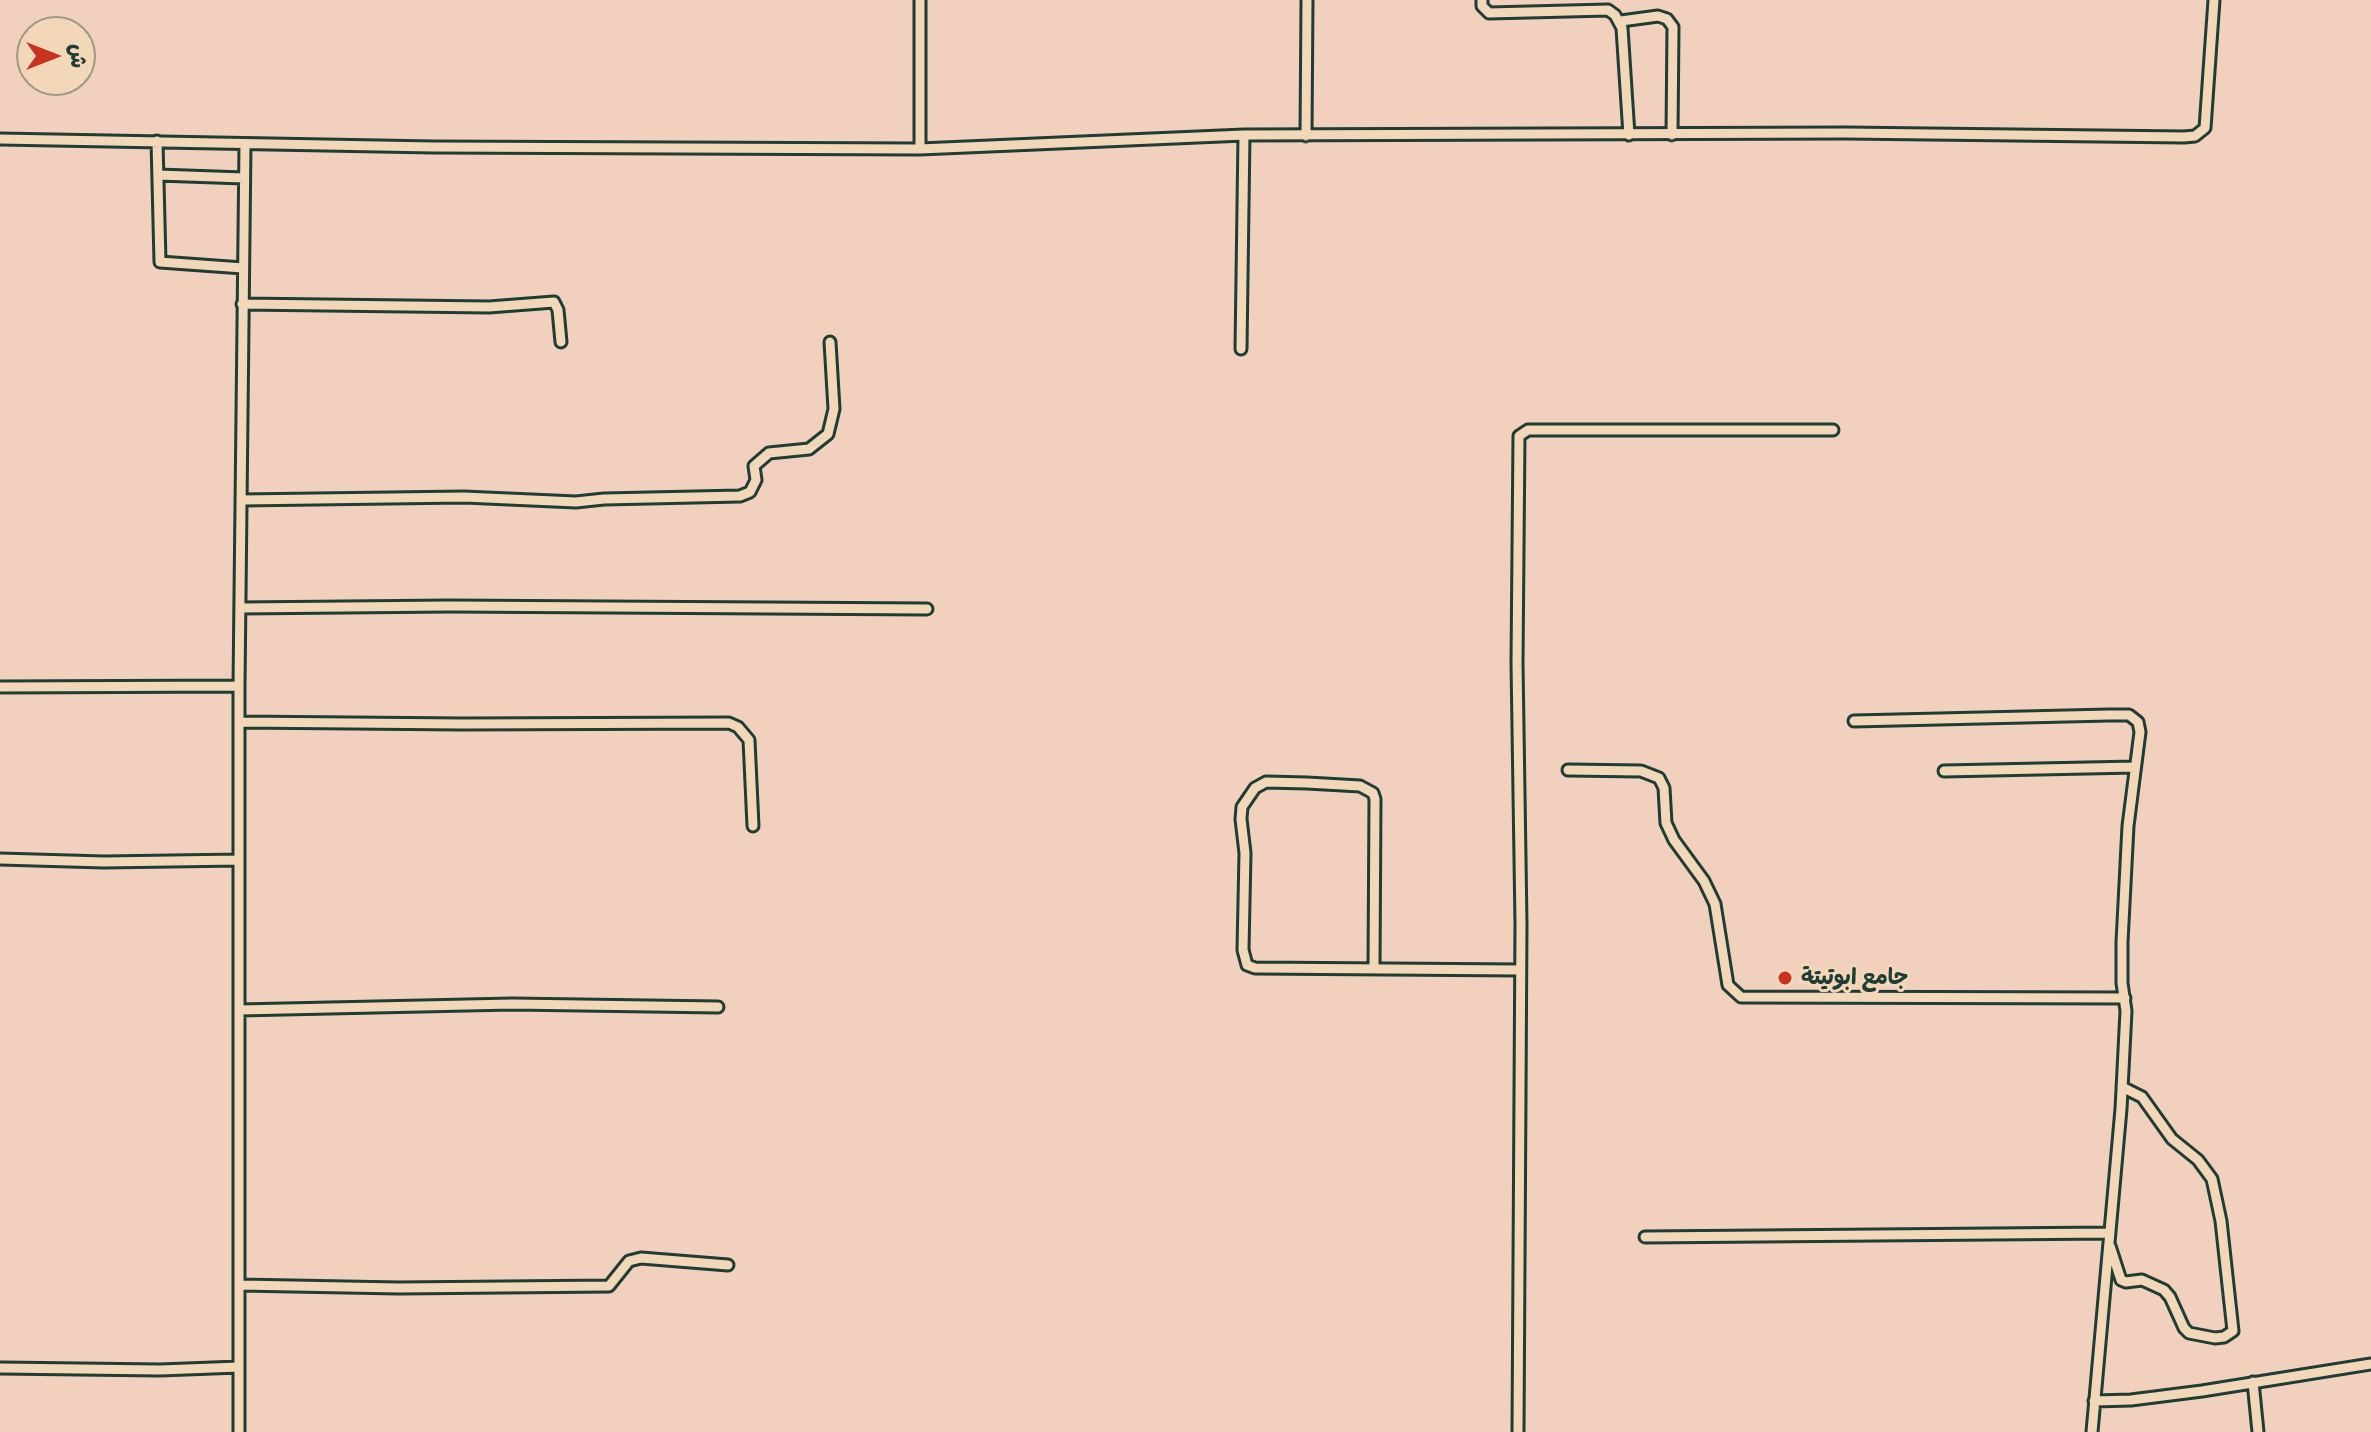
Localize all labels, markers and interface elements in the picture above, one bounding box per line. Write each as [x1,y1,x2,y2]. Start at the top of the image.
north arrow [16,16,96,96]
text: ش [64,44,92,68]
place label: جامع ابوتيتة [1801,965,1908,991]
marker: جامع ابوتيتة [1776,969,1794,987]

